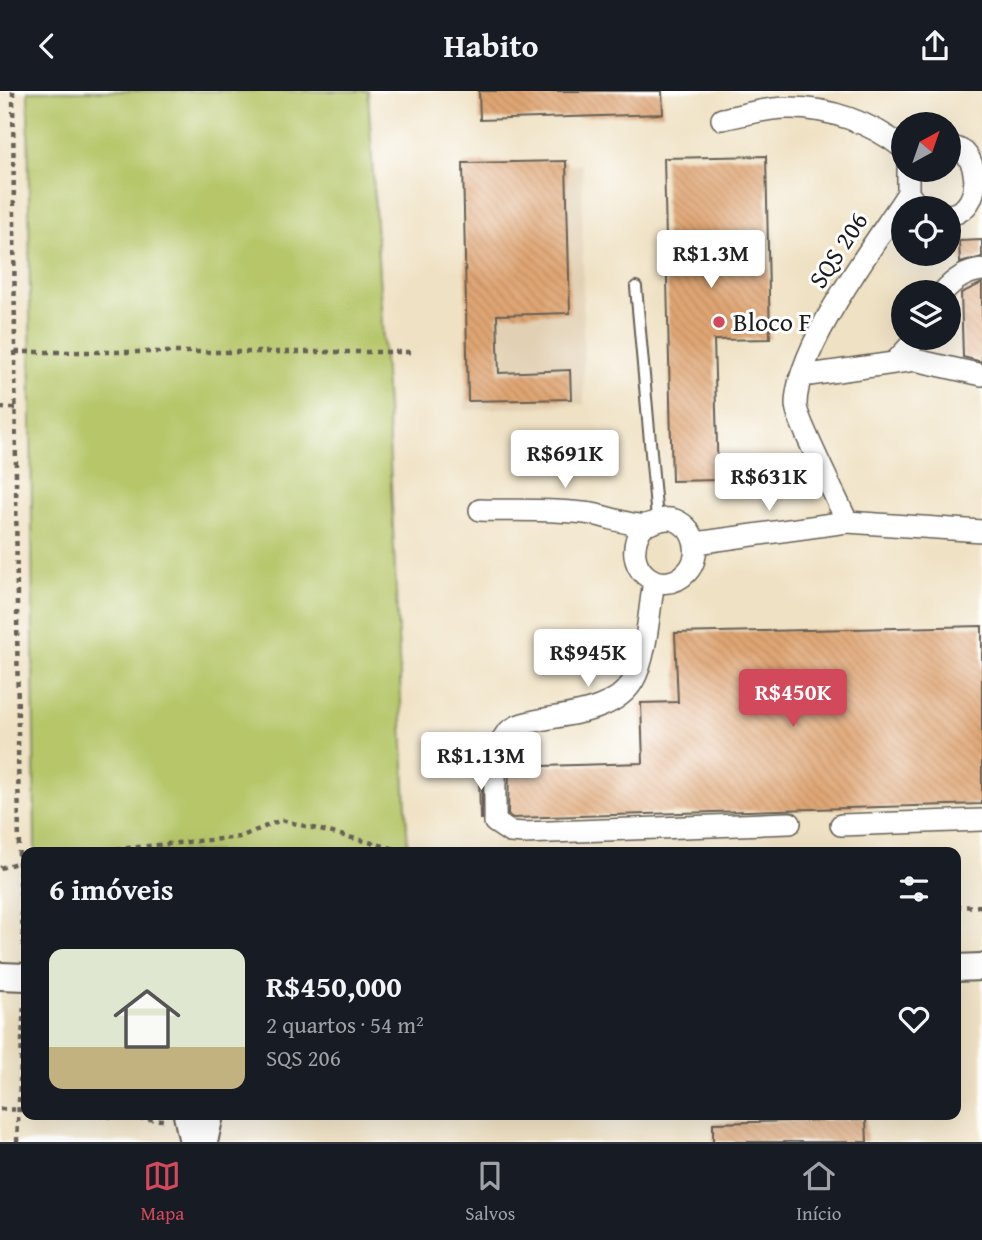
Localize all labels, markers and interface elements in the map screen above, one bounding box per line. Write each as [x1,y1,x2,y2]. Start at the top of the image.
text: Habito [443,22,539,69]
icon: back [28,27,66,65]
icon: share [916,27,954,65]
north arrow [891,112,961,182]
map controls [891,112,961,350]
button: locate [891,196,961,266]
street label: SQS 206 [798,204,877,296]
pin: R$1.3M [654,231,768,290]
text: R$1.3M [673,236,749,269]
button: layers [891,280,961,350]
place label: Bloco F [733,302,812,341]
marker: Bloco F [711,314,727,330]
pin: R$691K [508,431,622,490]
text: R$691K [527,436,603,469]
pin: R$631K [712,453,826,513]
text: R$631K [731,459,807,492]
pin: R$945K [531,629,645,689]
text: R$945K [550,635,626,668]
pin: R$450K [736,669,850,729]
text: R$450K [755,675,831,708]
pin: R$1.13M [416,733,546,792]
text: R$1.13M [437,738,525,771]
text: 6 imóveis [49,867,174,911]
icon: filters [895,870,933,908]
text: R$450,000 [266,964,402,1008]
icon: home [105,977,189,1061]
icon: heart [895,1000,933,1038]
text: 2 quartos · 54 m² [266,1008,424,1041]
text: SQS 206 [266,1041,341,1074]
tab: Mapa [140,1157,184,1227]
tab: Salvos [465,1157,515,1227]
tab: Início [796,1157,841,1227]

